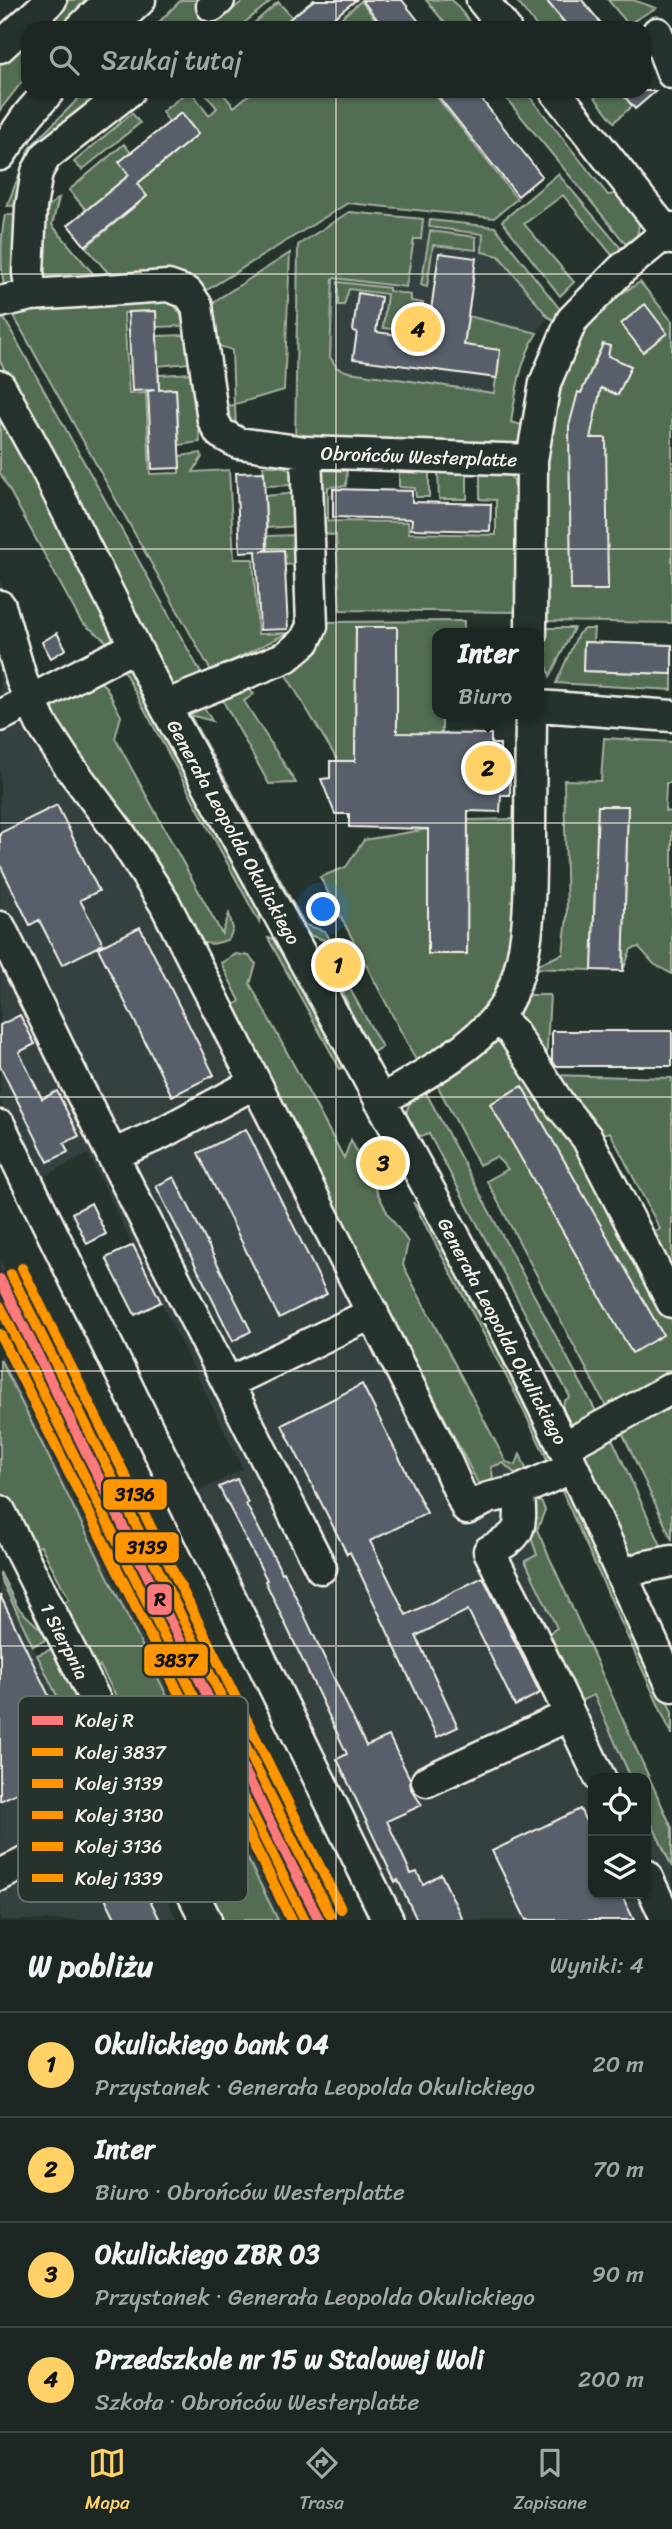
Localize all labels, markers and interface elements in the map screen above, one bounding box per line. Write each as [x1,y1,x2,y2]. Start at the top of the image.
search box [21,21,651,98]
text: Szukaj tutaj [101,37,242,83]
icon: search [45,41,83,79]
pin: 4 [395,303,441,355]
street label: Obrońców Westerplatte [320,437,518,476]
popup [432,628,544,719]
text: Inter [458,630,518,676]
text: Biuro [458,676,512,717]
street label: Generała Leopolda Okulickiego [158,713,310,951]
pin: 2 [465,742,511,794]
your location [306,892,340,926]
pin: 1 [315,939,361,991]
pin: 3 [360,1137,406,1189]
street label: Generała Leopolda Okulickiego [428,1212,577,1451]
line badge: 3136 [102,1478,168,1511]
text: 3136 [114,1478,155,1511]
line badge: 3139 [114,1531,180,1564]
text: 3139 [126,1531,168,1564]
line badge: R [146,1583,173,1616]
text: R [153,1583,166,1616]
street label: 1 Sierpnia [31,1597,98,1686]
line badge: 3837 [143,1643,209,1677]
text: 3837 [153,1644,200,1677]
legend [18,1696,248,1902]
text: Kolej R [75,1704,134,1737]
text: Kolej 3837 [75,1736,167,1769]
text: Kolej 3139 [75,1767,163,1800]
map controls [588,1773,651,1899]
button: locate [588,1773,651,1836]
text: Kolej 3130 [75,1799,164,1832]
text: Kolej 3136 [75,1830,162,1863]
button: layers [588,1836,651,1899]
text: Kolej 1339 [75,1862,163,1895]
text: W pobliżu [28,1939,153,1993]
text: Wyniki: 4 [550,1945,644,1986]
text: Okulickiego bank 04 [95,2021,329,2067]
text: 1 [46,2044,56,2085]
text: 20 m [593,2044,644,2085]
text: Przystanek · Generała Leopolda Okulickiego [95,2067,535,2108]
text: Inter [95,2126,155,2172]
text: 2 [44,2149,58,2190]
text: 70 m [593,2149,644,2190]
text: Biuro · Obrońców Westerplatte [95,2172,405,2213]
text: Okulickiego ZBR 03 [95,2231,320,2277]
text: 3 [45,2254,57,2295]
text: 90 m [592,2254,644,2295]
text: Przystanek · Generała Leopolda Okulickiego [95,2277,535,2318]
text: Przedszkole nr 15 w Stalowej Woli [95,2336,484,2382]
text: 4 [44,2359,58,2400]
text: 200 m [578,2359,644,2400]
text: Szkoła · Obrońców Westerplatte [95,2382,419,2423]
tab: Mapa [85,2444,130,2519]
tab: Trasa [299,2444,344,2519]
tab: Zapisane [514,2444,587,2519]

